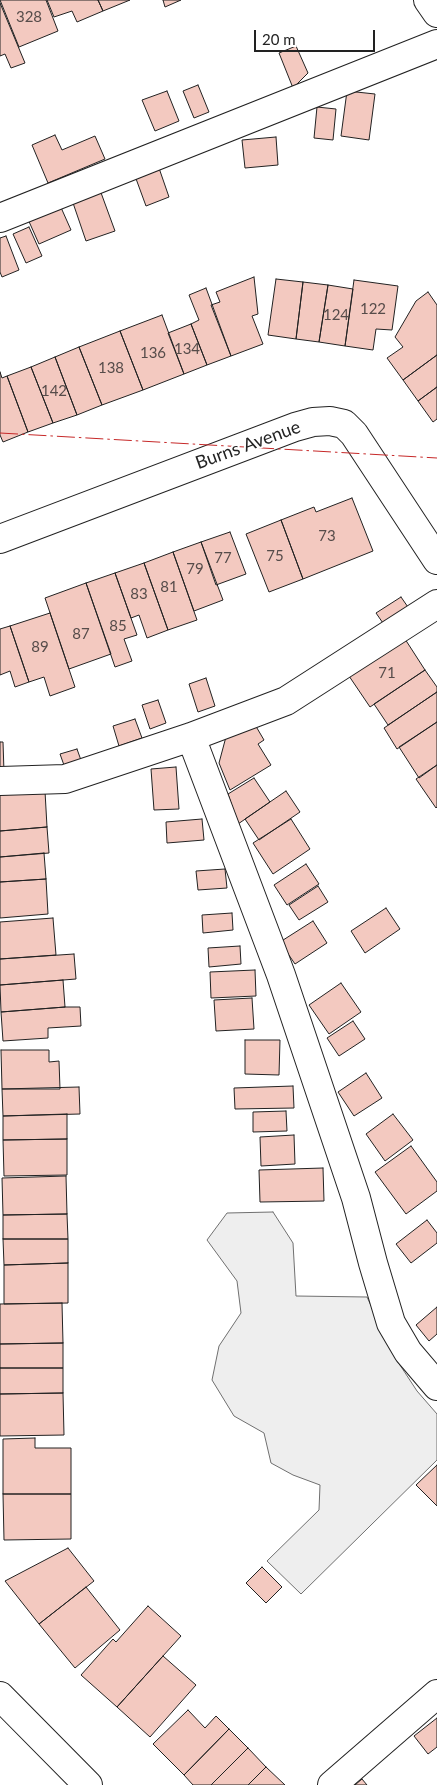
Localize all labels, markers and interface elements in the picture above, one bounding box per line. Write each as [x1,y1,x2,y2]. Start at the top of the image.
house number: 328 [16,8,42,26]
scale bar [257,20,378,52]
text: 20 m [262,30,296,48]
house number: 122 [360,300,386,318]
house number: 124 [323,306,349,324]
house number: 134 [174,340,200,358]
house number: 136 [140,344,166,362]
house number: 138 [98,359,124,377]
house number: 142 [41,382,67,400]
street label: Burns Avenue [193,416,303,474]
house number: 73 [318,527,336,545]
house number: 75 [266,547,284,565]
house number: 77 [214,549,232,567]
house number: 79 [186,560,204,578]
house number: 81 [160,578,178,596]
house number: 83 [130,585,148,603]
house number: 85 [109,617,127,635]
house number: 87 [72,625,90,643]
house number: 89 [31,638,49,656]
house number: 71 [378,664,396,682]

